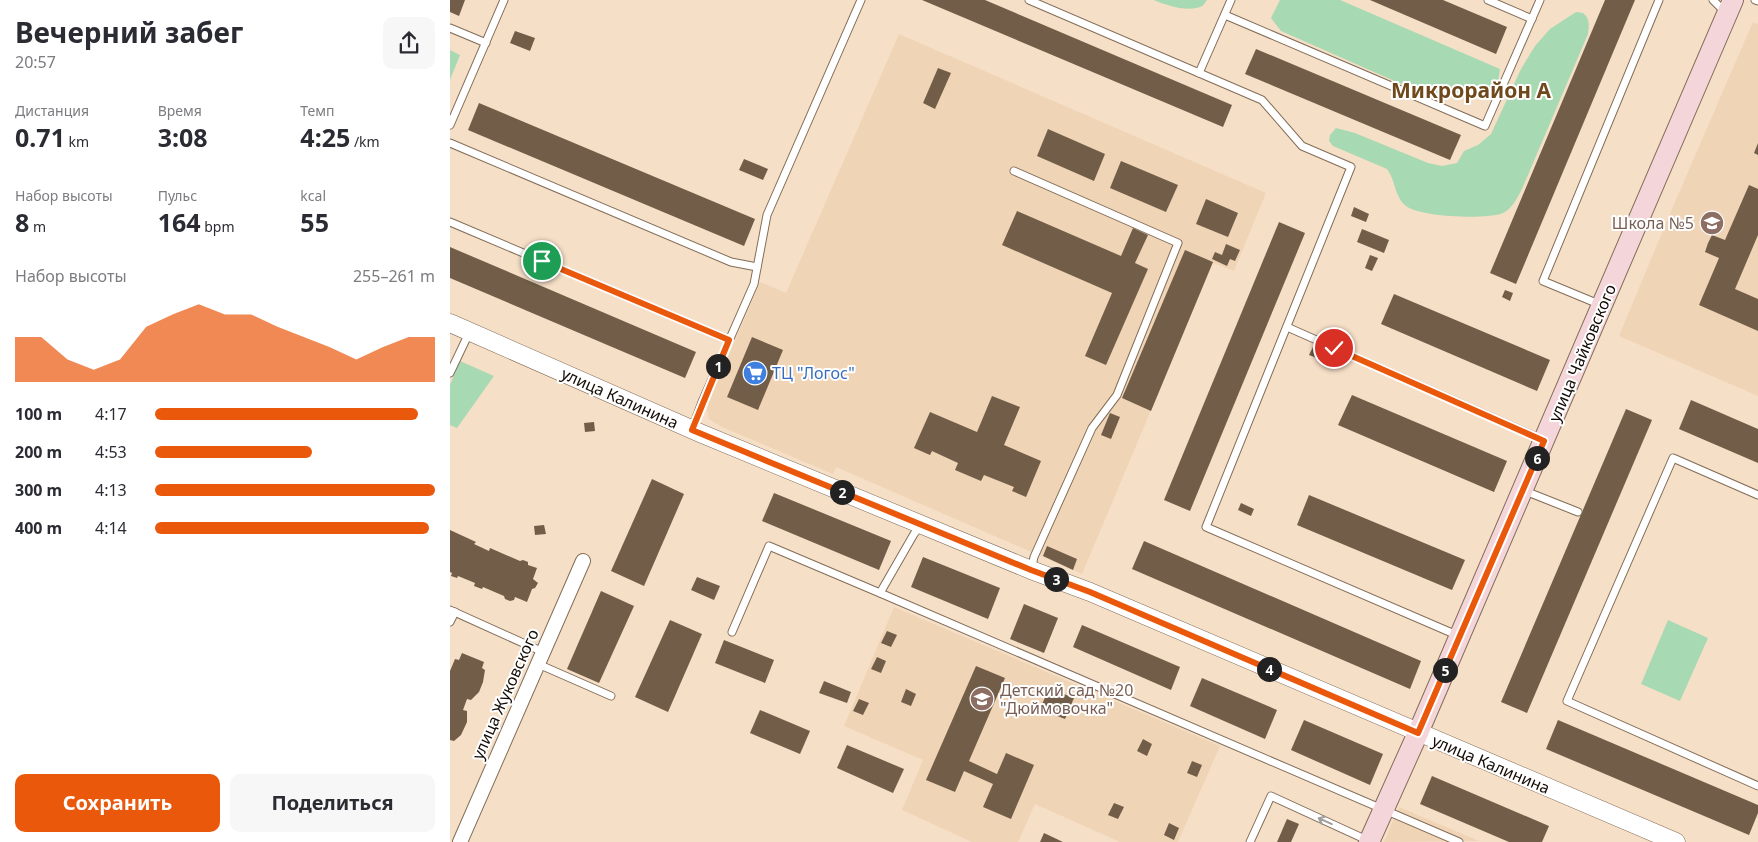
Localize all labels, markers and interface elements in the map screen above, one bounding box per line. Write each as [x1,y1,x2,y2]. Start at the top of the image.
text: Вечерний забег [15,13,243,51]
button: share [383,17,435,69]
text: 20:57 [15,51,56,73]
district label: Микрорайон А [1391,76,1552,104]
text: Дистанция [15,101,89,120]
text: Время [158,101,202,120]
text: Темп [300,101,335,120]
text: 0.71 [15,120,65,154]
text: 3:08 [158,120,208,154]
text: 4:25 [300,120,350,154]
text: km [65,132,89,151]
text: /km [350,132,380,151]
text: Набор высоты [15,186,113,205]
text: Пульс [158,186,197,205]
text: kcal [300,186,326,205]
text: 8 [15,205,29,239]
text: 164 [158,205,201,239]
text: 55 [300,205,329,239]
school or university icon: Школа №5 [1699,210,1725,236]
place label: Школа №5 [1612,212,1694,234]
text: m [29,217,46,236]
text: bpm [201,217,235,236]
pin [521,240,563,282]
icon: arrive [528,247,556,275]
text: Набор высоты [15,265,127,287]
text: 255–261 m [353,265,435,287]
street label: улица Чайковского [1543,281,1621,425]
pin [1313,327,1355,369]
icon: check [1320,334,1348,362]
pin: 1 [706,354,730,378]
text: 1 [714,357,723,376]
supermarket icon: ТЦ "Логос" [742,360,768,386]
street label: улица Калинина [558,362,682,434]
place label: ТЦ "Логос" [772,362,855,384]
text: 100 m [15,403,62,425]
text: 4:17 [95,403,127,425]
text: 200 m [15,441,62,463]
text: 4:53 [95,441,127,463]
pin: 6 [1524,446,1550,470]
text: 6 [1533,449,1542,468]
text: 300 m [15,479,62,501]
text: 4:13 [95,479,127,501]
pin: 2 [830,480,854,504]
text: 2 [838,483,847,502]
text: 400 m [15,517,62,539]
text: 4:14 [95,517,127,539]
pin: 3 [1044,566,1068,592]
text: 3 [1052,570,1061,589]
street label: улица Жуковского [466,625,544,763]
pin: 4 [1256,656,1282,682]
pin: 5 [1432,658,1458,682]
text: 4 [1265,660,1274,679]
text: 5 [1441,661,1450,680]
place label: Детский сад №20 "Дюймовочка" [1000,679,1133,719]
school or university icon: Детский сад №20 "Дюймовочка" [969,686,995,712]
street label: улица Калинина [1429,729,1553,799]
button: Сохранить [15,774,220,832]
button: Поделиться [230,774,435,832]
one-way arrow [1318,815,1333,825]

